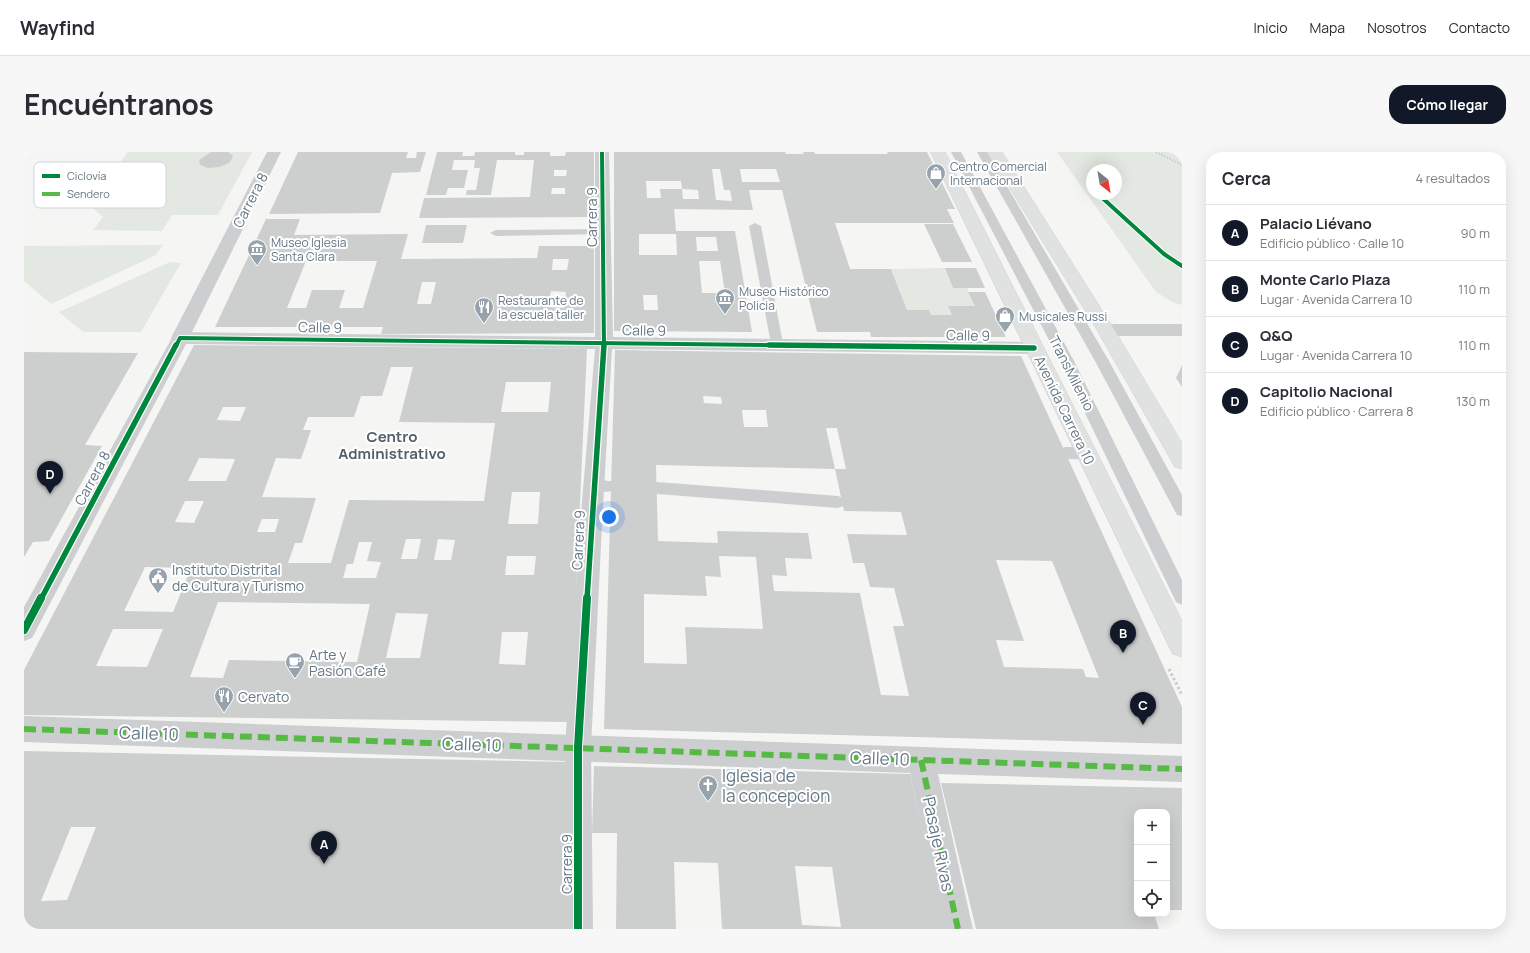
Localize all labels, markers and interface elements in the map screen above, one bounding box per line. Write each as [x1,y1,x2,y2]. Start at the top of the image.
text: Wayfind [20,15,95,41]
text: Inicio [1254,18,1288,37]
text: Mapa [1310,18,1345,37]
text: Nosotros [1367,18,1427,37]
text: Contacto [1449,18,1510,37]
text: Encuéntranos [24,85,214,123]
button: Cómo llegar [1389,85,1506,124]
place label: Centro Comercial Internacional [950,158,1047,189]
legend [34,162,166,208]
shop icon: Centro Comercial Internacional [925,162,947,190]
north arrow [1086,164,1122,200]
text: Cerca [1222,167,1271,190]
text: Ciclovía [67,168,107,183]
street label: Carrera 8 [228,169,272,231]
text: 4 resultados [1415,169,1490,187]
text: Sendero [67,186,110,201]
street label: Carrera 9 [582,187,601,247]
text: Palacio Liévano [1260,213,1372,234]
text: A [1231,224,1239,242]
text: 90 m [1460,224,1490,242]
place label: Museo Iglesia Santa Clara [271,234,347,265]
text: Edificio público · Calle 10 [1260,234,1404,252]
museum icon: Museo Iglesia Santa Clara [246,238,268,266]
text: Monte Carlo Plaza [1260,269,1390,290]
text: B [1231,280,1239,298]
text: 110 m [1458,280,1490,298]
place label: Museo Histórico Policia [739,283,829,314]
museum icon: Museo Histórico Policia [714,287,736,315]
text: Lugar · Avenida Carrera 10 [1260,290,1412,308]
place label: Restaurante de la escuela taller [498,292,585,323]
restaurant icon: Restaurante de la escuela taller [473,296,495,324]
shop icon: Musicales Russi [994,305,1016,333]
place label: Musicales Russi [1019,308,1107,325]
street label: Calle 9 [298,317,342,337]
street label: Calle 9 [622,320,666,340]
street label: Calle 9 [946,325,990,345]
text: Q&Q [1260,325,1293,346]
street label: TransMilenio [1045,332,1099,414]
text: C [1230,336,1240,354]
text: 110 m [1458,336,1490,354]
text: Lugar · Avenida Carrera 10 [1260,346,1412,364]
street label: Avenida Carrera 10 [1030,352,1100,468]
text: Capitolio Nacional [1260,381,1393,402]
text: D [1230,392,1240,410]
text: 130 m [1456,392,1490,410]
text: Edificio público · Carrera 8 [1260,402,1414,420]
district label: Centro Administrativo [338,426,446,464]
street label: Carrera 8 [70,447,114,509]
pin: D [37,461,63,494]
your location [599,507,619,527]
street label: Carrera 9 [567,510,589,570]
place label: Instituto Distrital de Cultura y Turismo [172,560,304,595]
public building icon: Instituto Distrital de Cultura y Turismo [147,566,169,594]
pin: B [1110,620,1136,653]
place label: Arte y Pasión Café [309,645,386,680]
cafe icon: Arte y Pasión Café [284,651,306,679]
restaurant icon: Cervato [213,685,235,713]
place label: Cervato [238,687,289,706]
pin: C [1130,692,1156,725]
street label: Calle 10 [119,720,179,746]
street label: Calle 10 [442,731,502,757]
street label: Calle 10 [850,745,910,771]
place label: Iglesia de la concepcion [722,764,830,807]
church icon: Iglesia de la concepcion [697,774,719,802]
street label: Pasaje Rivas [918,794,960,894]
map controls [1134,809,1170,917]
button: + [1134,809,1170,845]
pin: A [311,831,337,864]
street label: Carrera 9 [557,834,576,894]
button: − [1134,845,1170,881]
button: locate [1134,881,1170,917]

